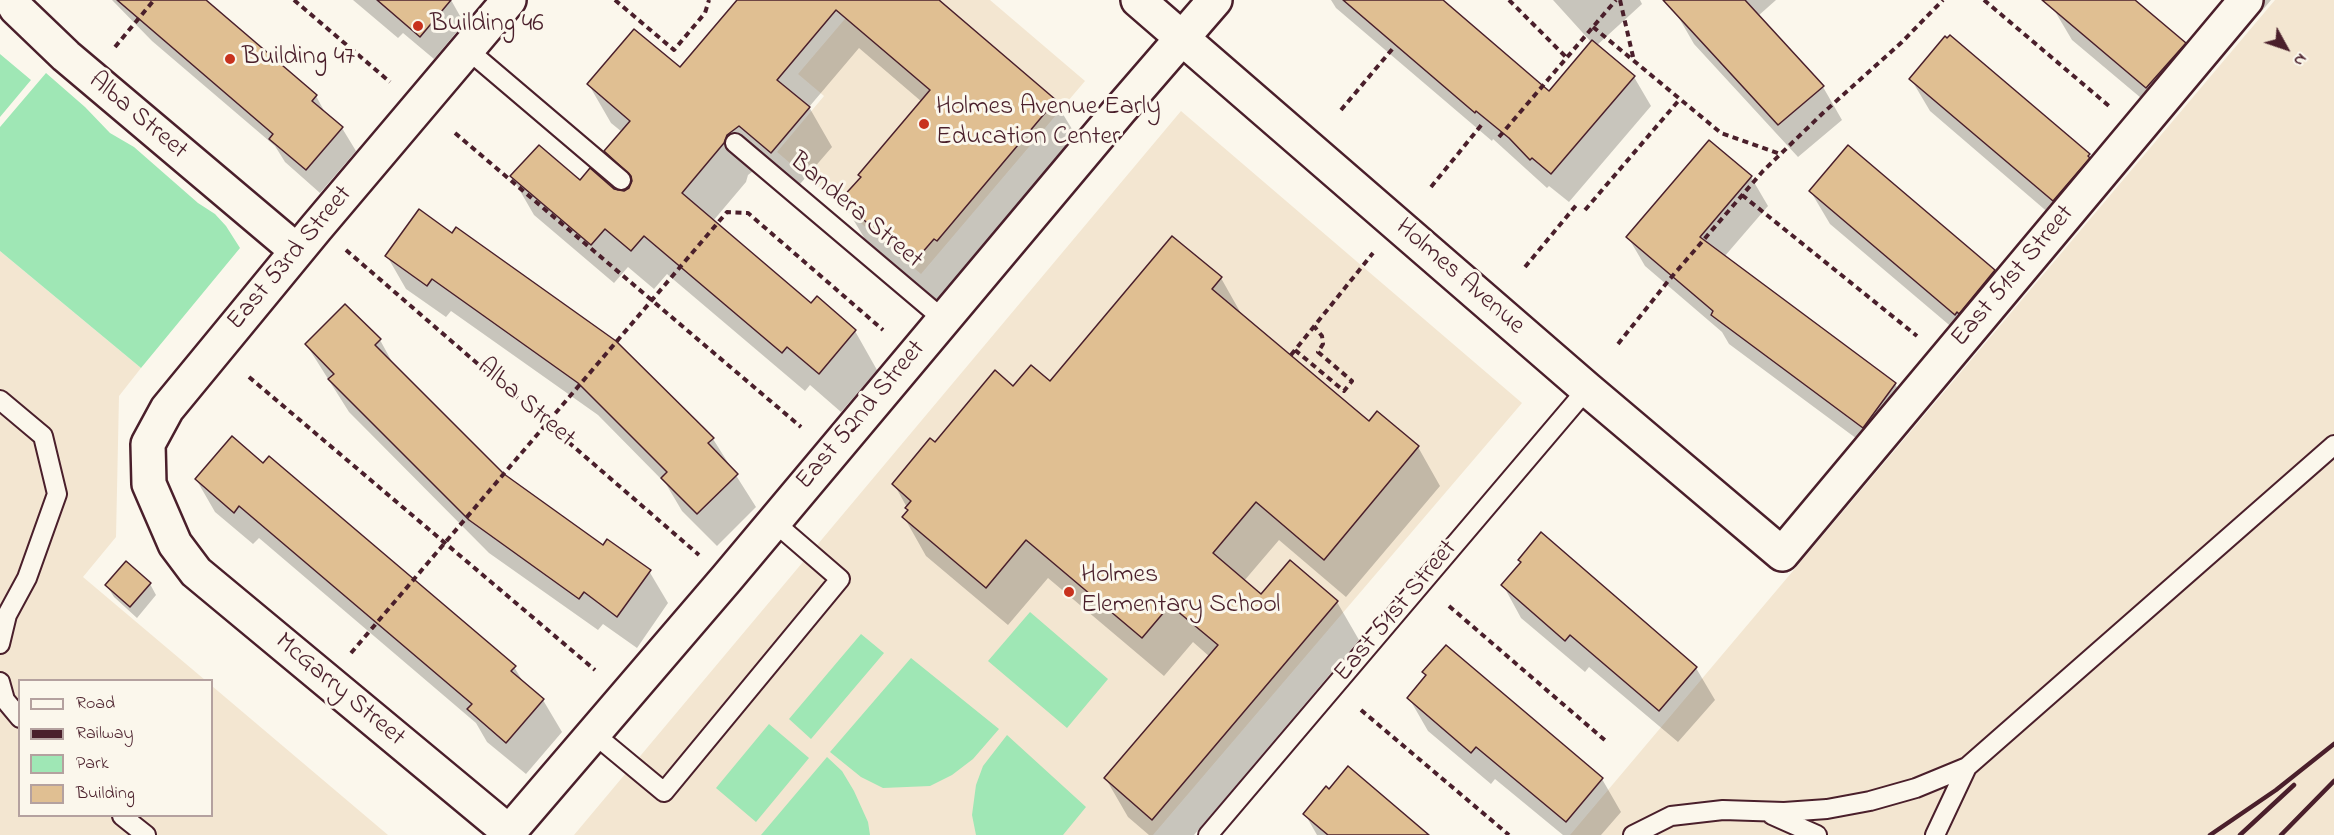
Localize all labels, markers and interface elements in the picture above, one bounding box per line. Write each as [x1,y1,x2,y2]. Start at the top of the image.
place label: Building 46 [430,10,544,42]
north arrow [2256,18,2316,78]
marker: Building 46 [411,19,425,33]
place label: Building 47 [242,43,355,75]
text: N [2287,48,2312,71]
marker: Building 47 [223,52,237,66]
street label: Alba Street [81,66,193,168]
place label: Holmes Avenue Early Education Center [936,93,1161,154]
marker: Holmes Avenue Early Education Center [917,117,931,131]
street label: Bandera Street [782,147,928,277]
street label: East 53rd Street [222,181,360,337]
street label: East 51st Street [1946,200,2082,354]
street label: Holmes Avenue [1388,213,1530,343]
street label: East 52nd Street [790,335,934,497]
street label: Alba Street [469,353,581,455]
street label: East 51st Street [1329,535,1465,689]
place label: Holmes Elementary School [1081,561,1280,622]
marker: Holmes Elementary School [1062,585,1076,599]
street label: McGarry Street [268,628,410,754]
legend [18,679,213,817]
text: Road [76,691,115,717]
text: Railway [76,721,133,747]
text: Park [76,751,109,777]
text: Building [76,781,135,807]

